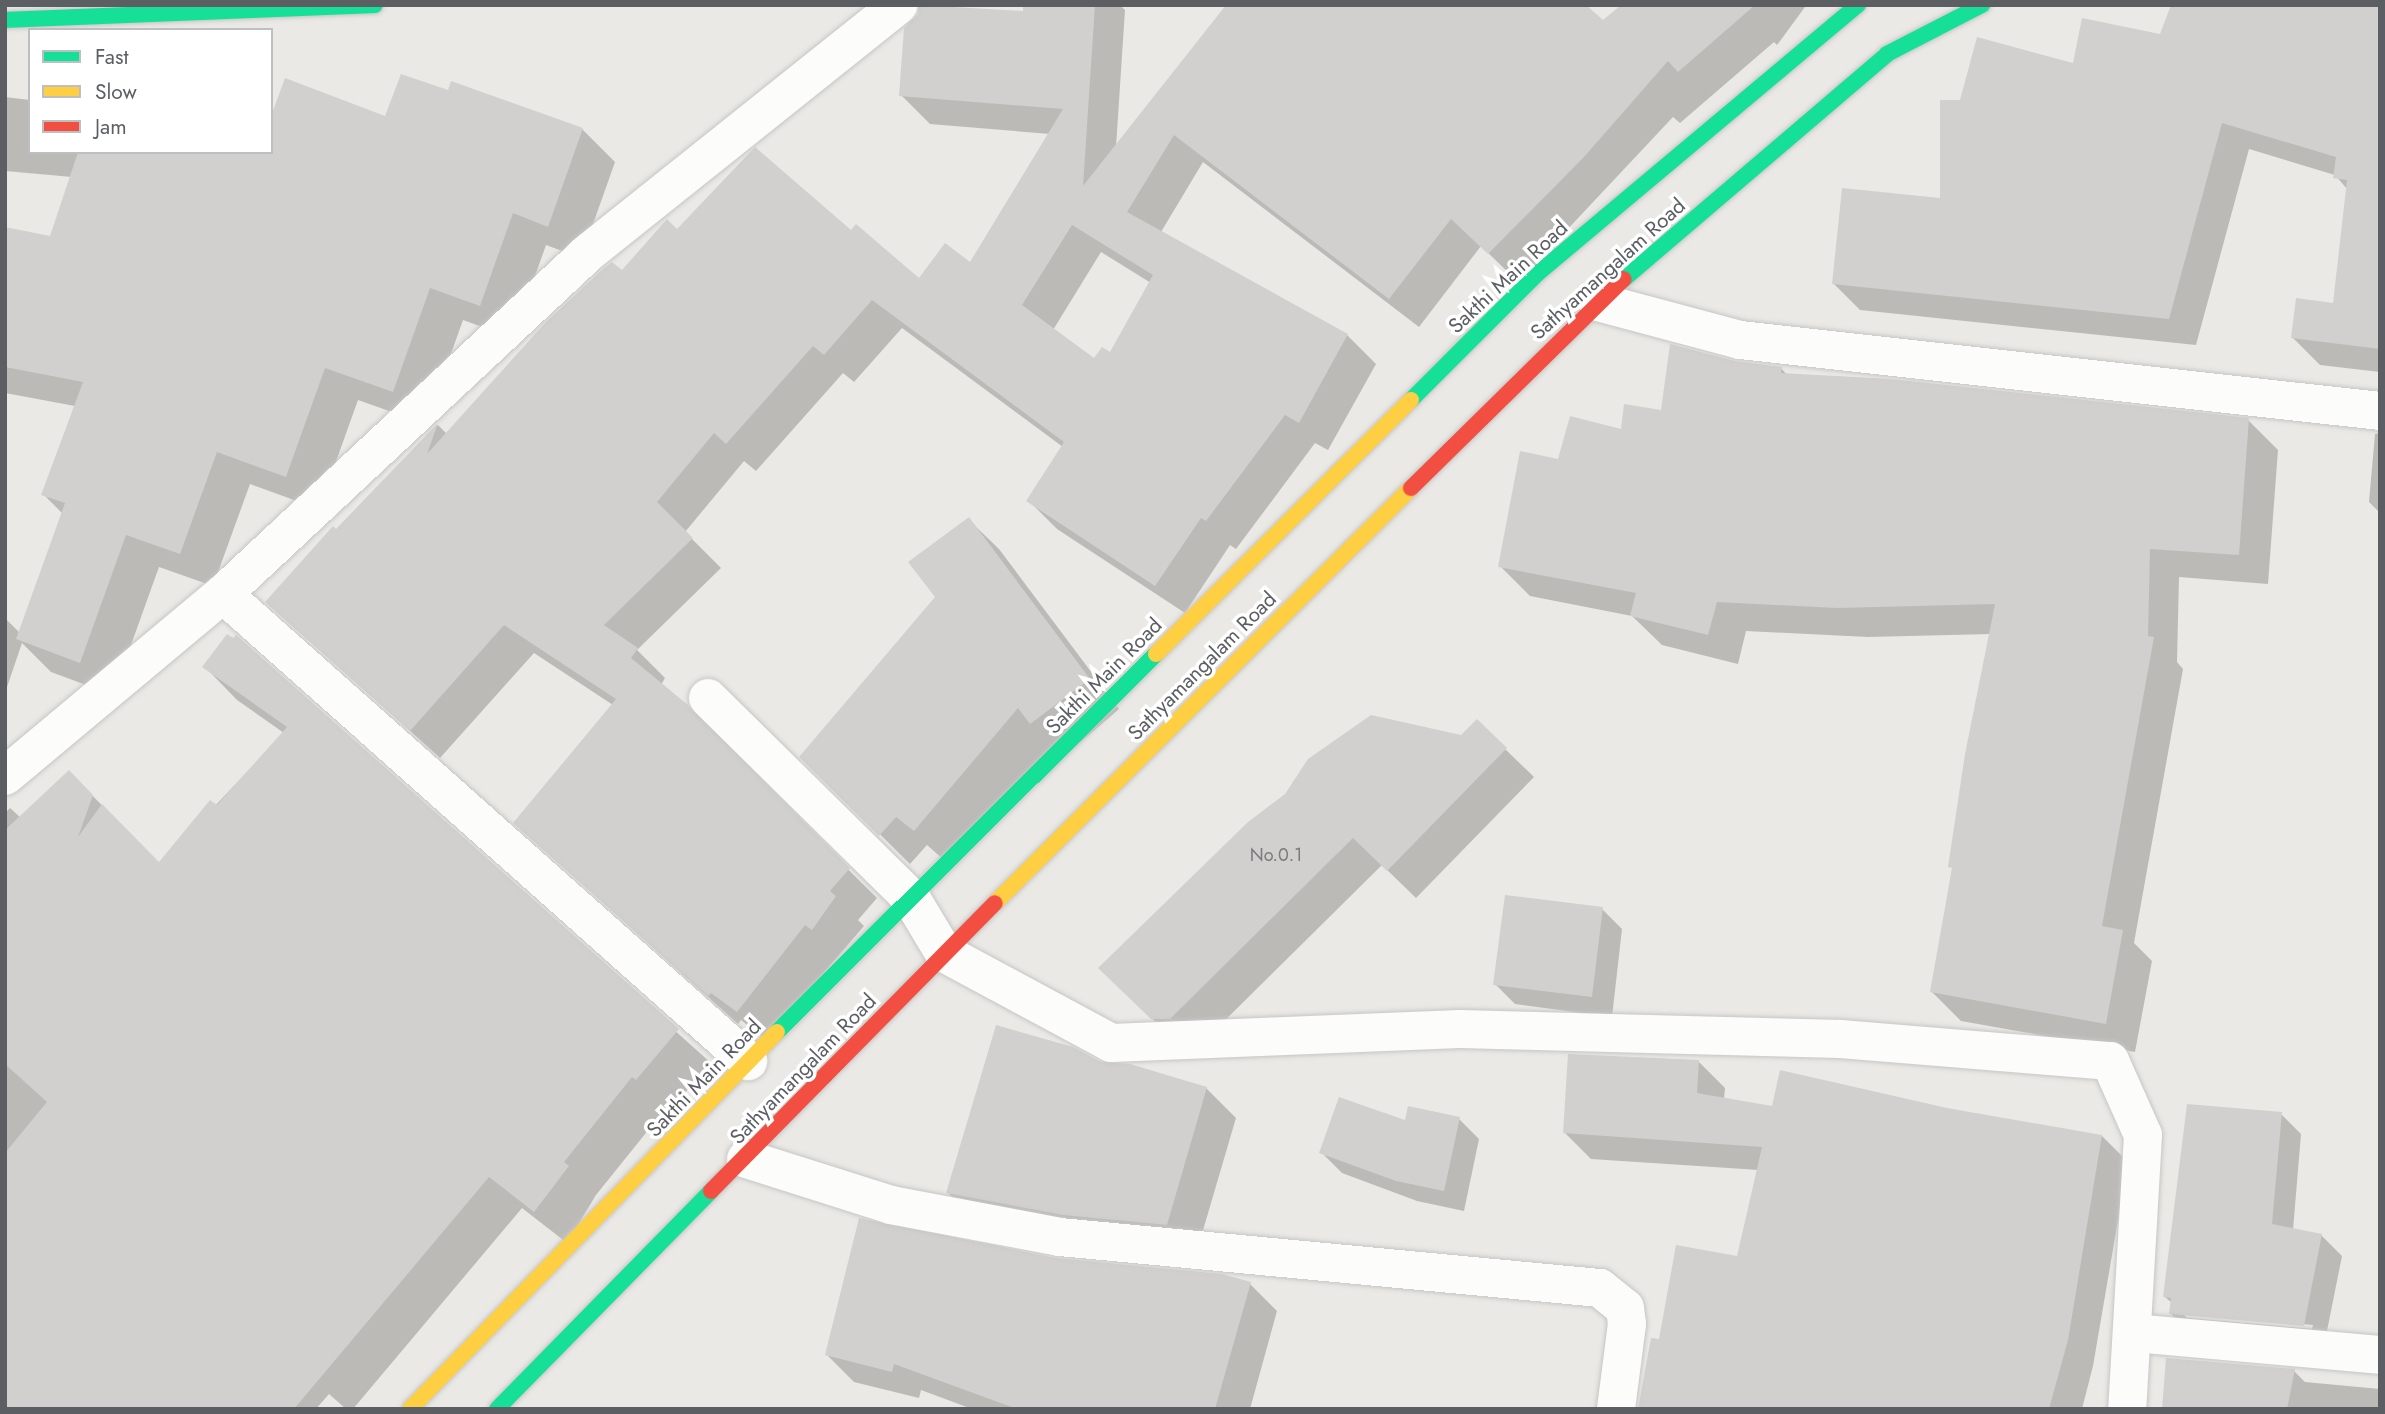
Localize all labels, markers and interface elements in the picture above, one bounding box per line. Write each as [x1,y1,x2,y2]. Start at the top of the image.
legend [28,28,273,154]
text: Fast [95,42,128,72]
text: Slow [95,77,137,107]
text: Jam [95,112,127,142]
street label: Sathyamangalam Road [1525,193,1691,345]
street label: Sakthi Main Road [1443,215,1573,339]
street label: Sathyamangalam Road [1123,587,1281,745]
street label: Sakthi Main Road [1041,613,1167,739]
house number: No.0.1 [1250,844,1302,866]
street label: Sathyamangalam Road [725,989,881,1149]
street label: Sakthi Main Road [641,1014,767,1142]

